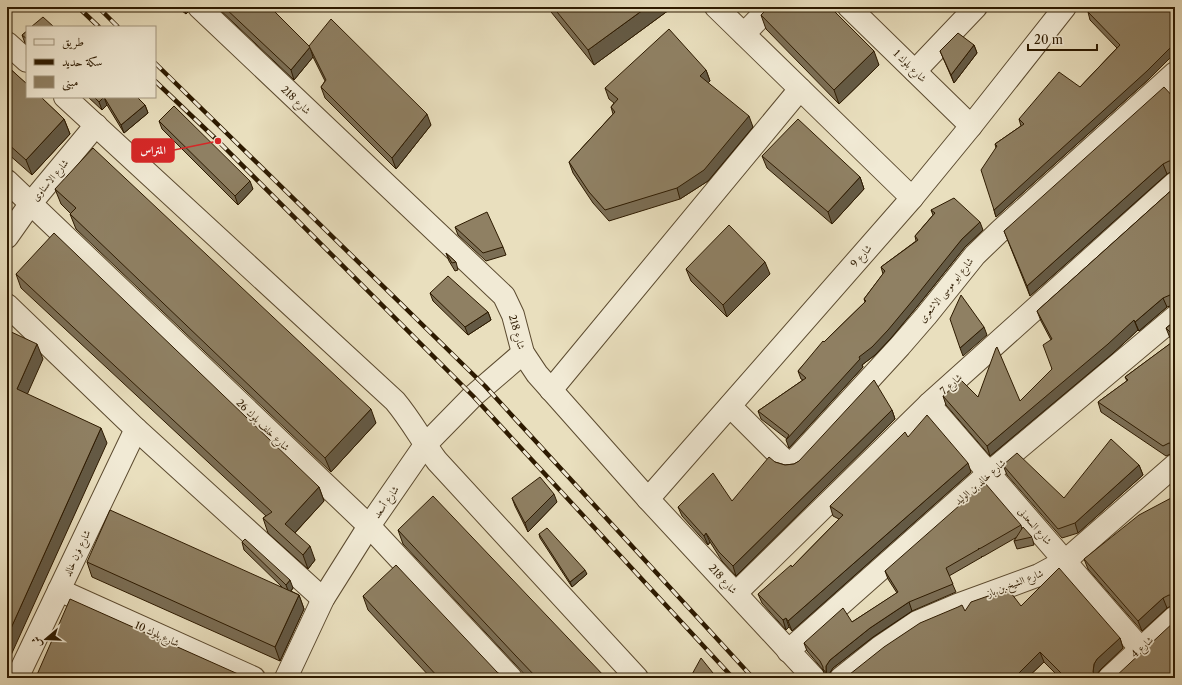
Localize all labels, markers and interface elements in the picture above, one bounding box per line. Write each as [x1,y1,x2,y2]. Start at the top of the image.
legend [26,26,156,98]
scale bar [1028,26,1097,52]
text: 20 m [1034,32,1063,47]
text: طريق [62,34,84,50]
street label: شارع بلوك 1 [889,47,930,87]
text: سكة حديد [62,54,103,69]
text: مبنى [62,74,78,91]
street label: شارع 218 [276,83,314,119]
callout: المتراس [132,139,174,162]
text: المتراس [140,143,166,157]
street label: شارع الاسناوى [29,156,74,206]
street label: شارع 9 [848,242,877,272]
street label: شارع ابو موسى الاشعرى [916,255,979,327]
street label: شارع 218 [503,313,528,352]
street label: شارع 7 [937,371,967,399]
street label: شارع خلف بلوك 26 [231,396,293,456]
street label: شارع خالد بن الوليد [952,456,1011,510]
street label: شارع أسعد [369,483,404,522]
street label: شارع السعدنى [1013,505,1055,550]
street label: شارع فرن خالد [61,528,96,579]
street label: شارع 218 [704,561,740,599]
street label: شارع الشيخ بن باز [984,566,1046,603]
street label: شارع بلوك 10 [131,618,182,652]
north arrow [26,619,66,659]
street label: شارع 4 [1128,633,1158,663]
text: ش [28,635,45,650]

